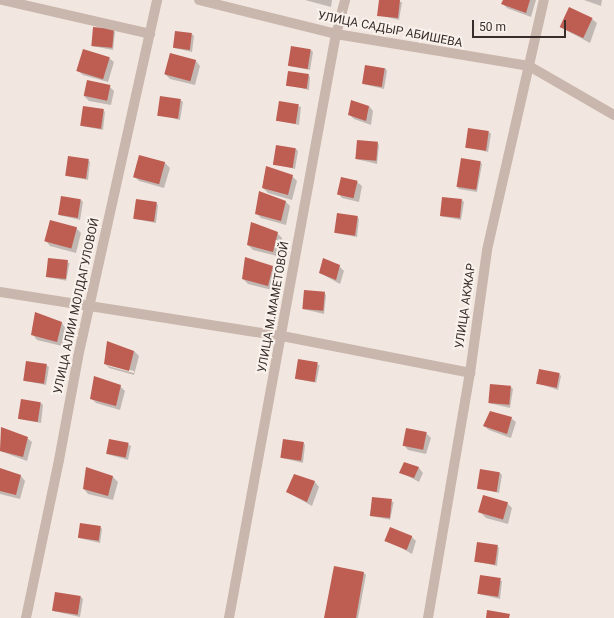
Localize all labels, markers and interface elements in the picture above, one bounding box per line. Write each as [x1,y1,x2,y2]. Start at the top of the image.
street label: УЛИЦА САДЫР АБИШЕВА [316,9,464,51]
scale bar [474,12,568,38]
text: 50 m [479,20,506,34]
street label: УЛИЦА АЛИИ МОЛДАГУЛОВОЙ [51,217,103,395]
street label: УЛИЦА М.МАМЕТОВОЙ [255,240,293,374]
street label: УЛИЦА АКЖАР [453,263,479,349]

